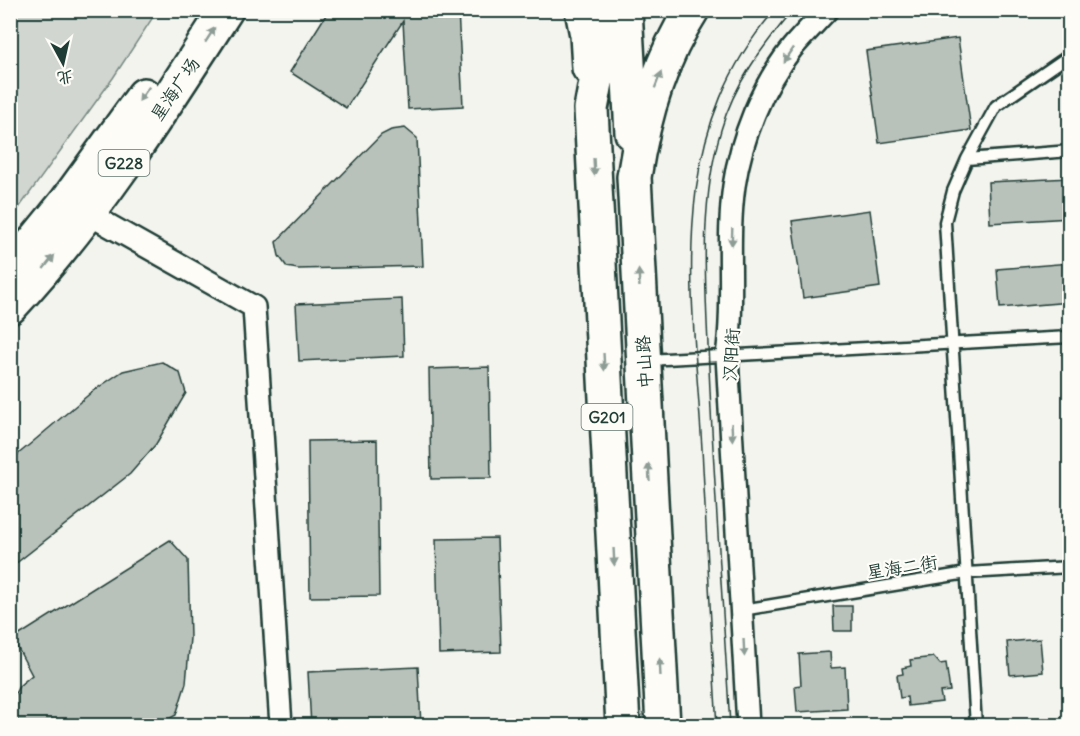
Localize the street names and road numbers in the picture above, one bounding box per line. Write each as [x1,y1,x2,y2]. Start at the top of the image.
street label: 星海广场 [145,53,205,125]
road number: G228 [98,150,150,176]
street label: 汉阳街 [718,327,744,383]
street label: 中山路 [631,334,657,390]
road number: G201 [582,404,632,430]
street label: 星海二街 [865,550,939,584]

